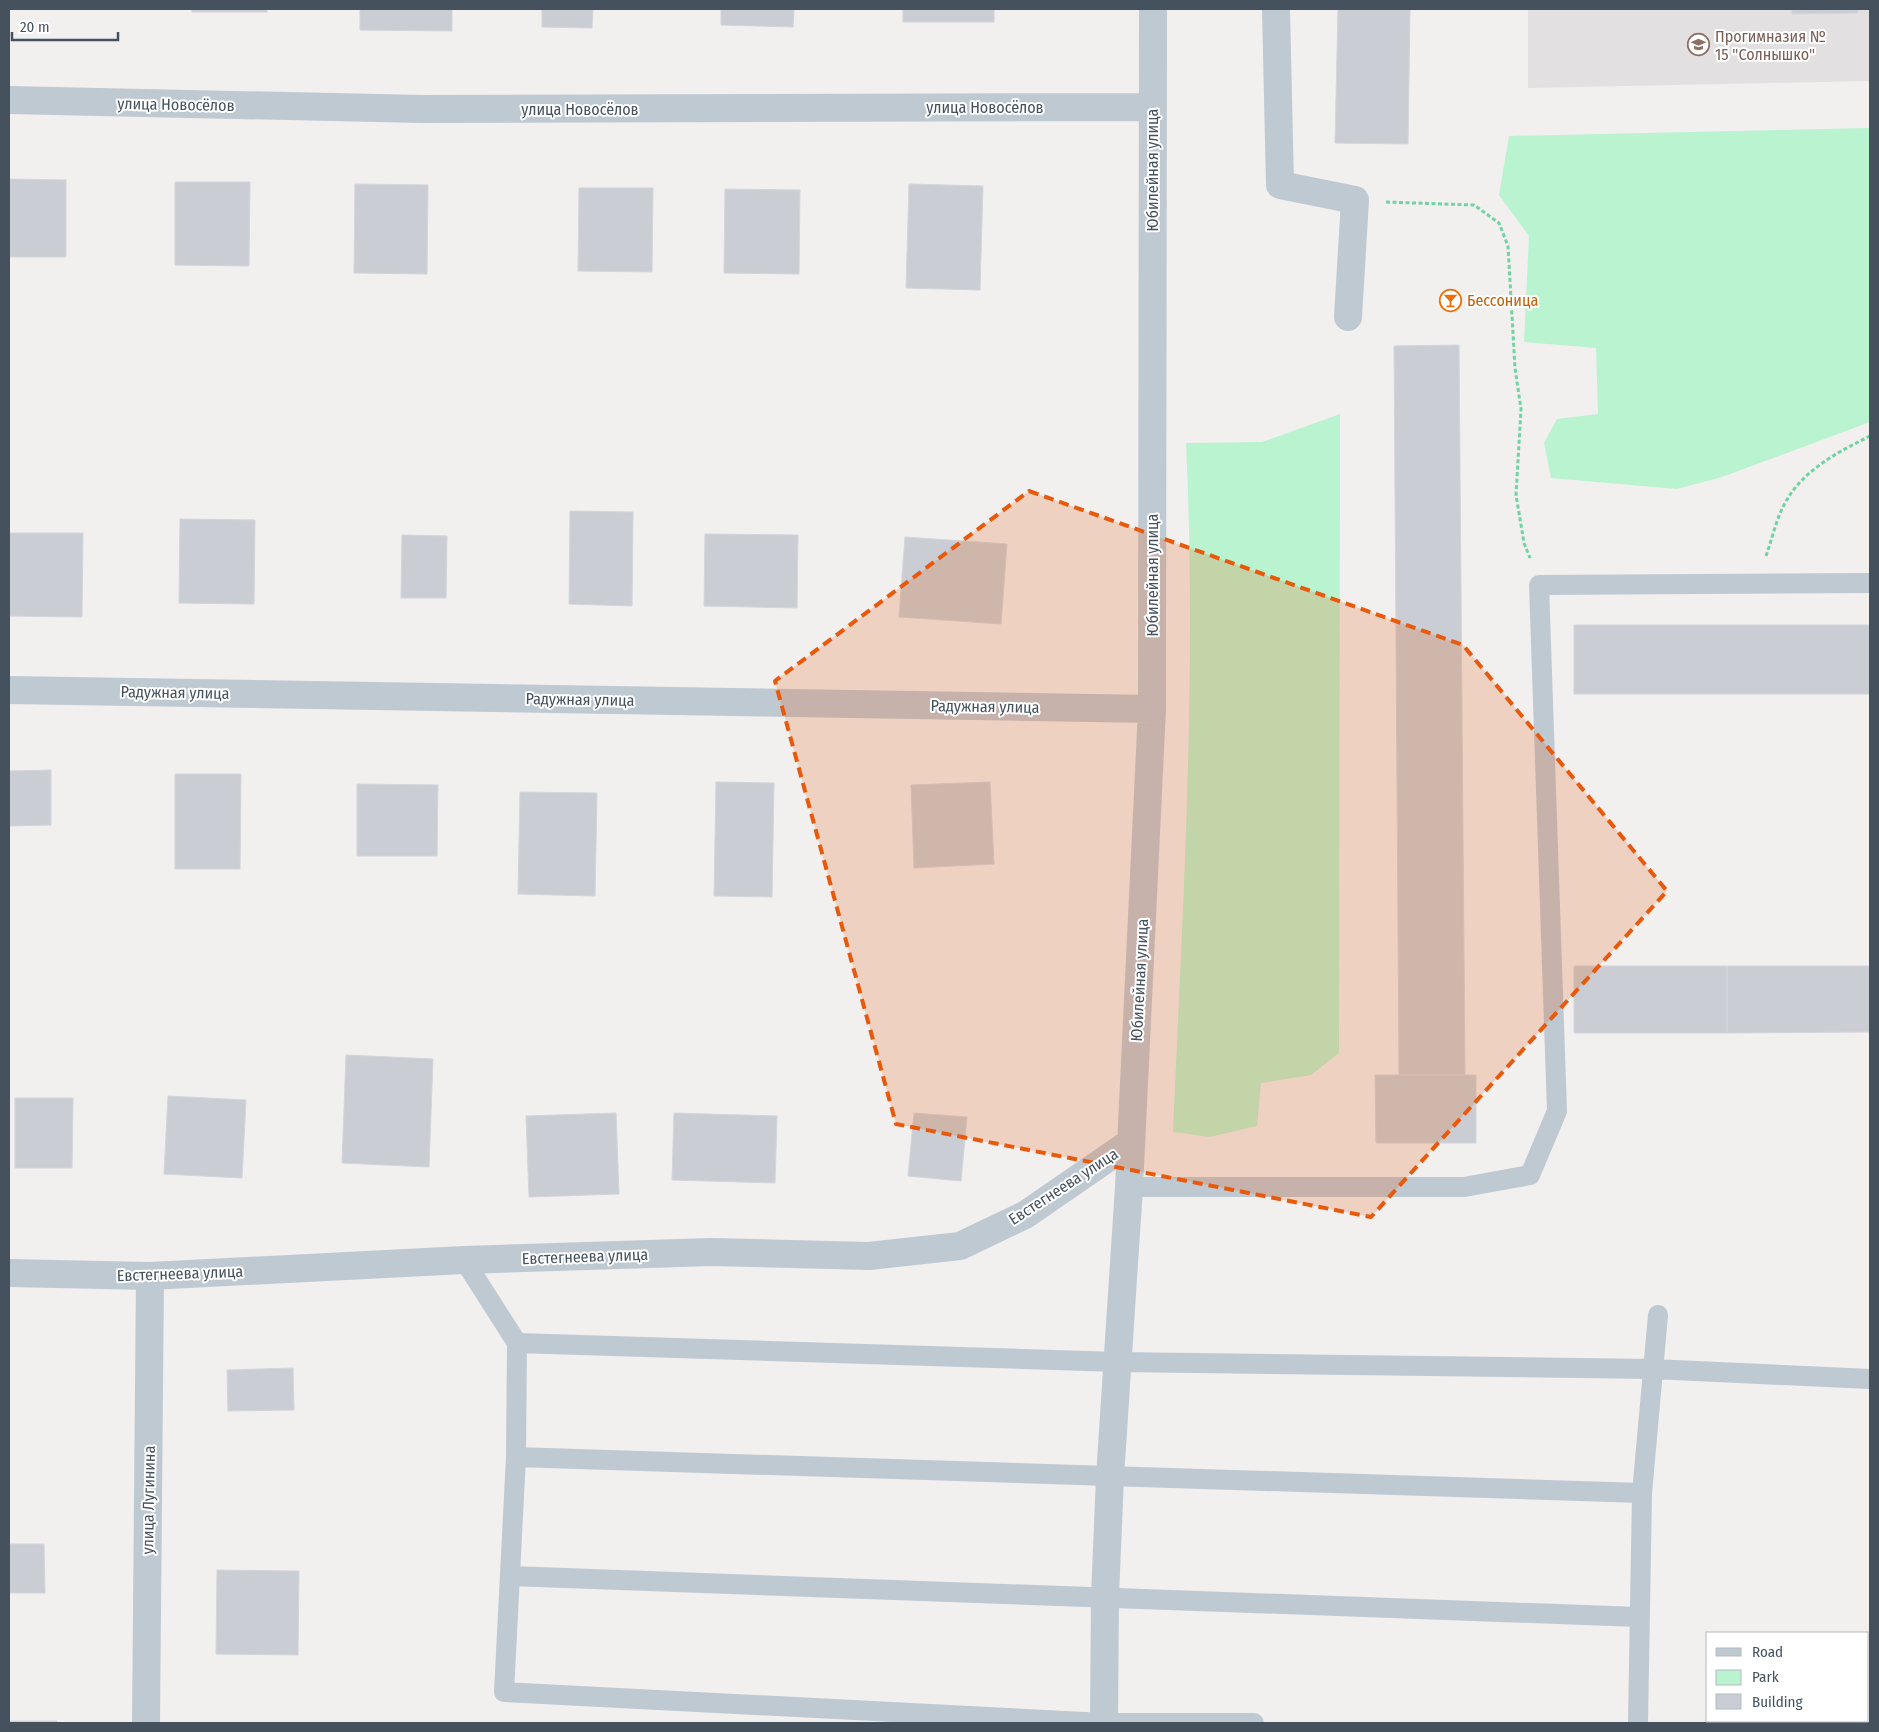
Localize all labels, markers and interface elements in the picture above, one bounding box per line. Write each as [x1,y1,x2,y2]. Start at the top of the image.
scale bar [12,10,119,42]
text: 20 m [20,18,50,36]
place label: Прогимназия № 15 "Солнышко" [1715,27,1826,64]
school or university icon: Прогимназия № 15 "Солнышко" [1687,33,1711,57]
street label: улица Новосёлов [117,94,235,115]
street label: улица Новосёлов [926,98,1044,117]
street label: улица Новосёлов [521,100,639,119]
street label: Юбилейная улица [1143,108,1162,231]
bar icon: Бессоница [1439,288,1463,312]
place label: Бессоница [1467,291,1538,310]
street label: Юбилейная улица [1143,513,1162,636]
street label: Радужная улица [120,682,230,703]
street label: Радужная улица [525,689,635,710]
street label: Радужная улица [930,696,1040,717]
street label: Юбилейная улица [1127,918,1152,1042]
street label: Евстегнеева улица [1005,1144,1122,1229]
street label: Евстегнеева улица [522,1245,649,1268]
street label: Евстегнеева улица [117,1262,244,1285]
street label: улица Лугинина [138,1445,159,1554]
legend [1706,1632,1869,1722]
text: Road [1752,1643,1783,1661]
text: Park [1752,1668,1779,1686]
text: Building [1752,1693,1803,1711]

